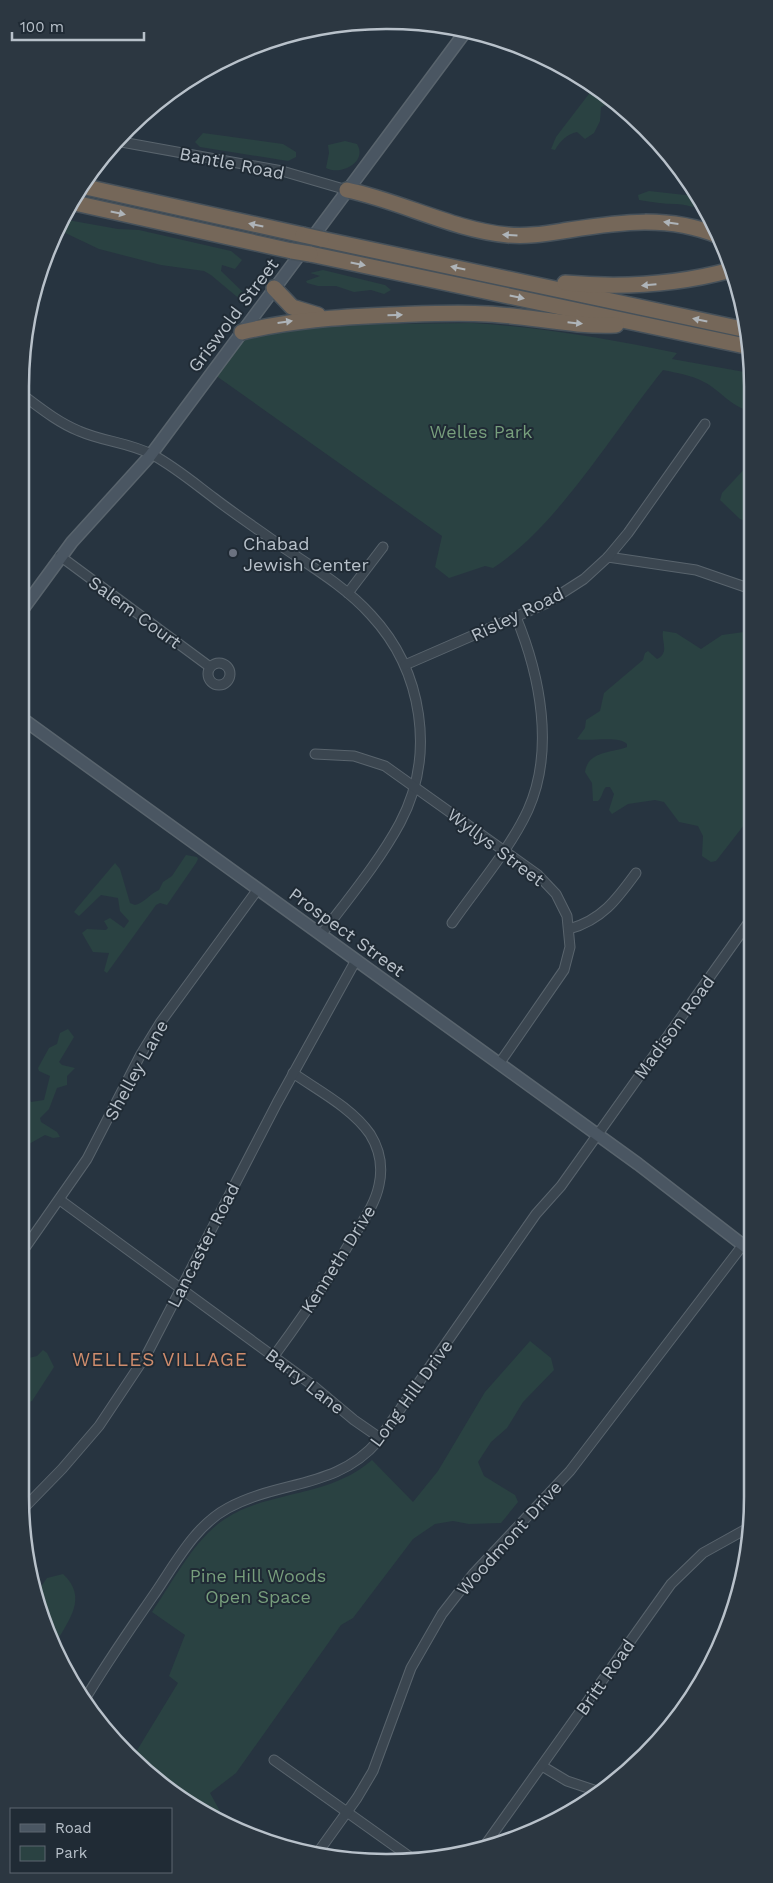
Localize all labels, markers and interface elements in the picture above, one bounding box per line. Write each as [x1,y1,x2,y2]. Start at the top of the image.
scale bar [12,10,145,42]
text: 100 m [20,18,64,36]
street label: Bantle Road [178,143,286,183]
one-way arrow [110,209,126,217]
one-way arrow [663,219,679,227]
one-way arrow [248,221,263,229]
one-way arrow [502,231,518,239]
street label: Griswold Street [183,254,283,376]
one-way arrow [350,261,366,269]
one-way arrow [450,264,466,272]
one-way arrow [641,281,657,289]
one-way arrow [509,294,525,302]
one-way arrow [388,310,404,318]
one-way arrow [692,316,707,324]
one-way arrow [278,318,294,326]
one-way arrow [567,319,583,327]
park label: Welles Park [430,421,532,442]
place label: Chabad Jewish Center [243,533,369,575]
marker: Chabad Jewish Center [227,547,239,559]
street label: Salem Court [85,571,186,653]
street label: Risley Road [467,583,567,645]
street label: Wyllys Street [443,804,549,891]
street label: Prospect Street [285,883,409,981]
street label: Madison Road [629,971,719,1083]
street label: Shelley Lane [100,1016,172,1124]
street label: Lancaster Road [163,1179,243,1311]
street label: Kenneth Drive [296,1201,380,1317]
street label: Long Hill Drive [365,1335,457,1451]
street label: Barry Lane [261,1344,349,1418]
district label: WELLES VILLAGE [72,1348,248,1371]
street label: Woodmont Drive [452,1476,566,1600]
park label: Pine Hill Woods Open Space [190,1565,326,1607]
street label: Britt Road [571,1635,639,1719]
legend [10,1808,172,1873]
text: Road [55,1819,92,1837]
text: Park [55,1844,88,1862]

